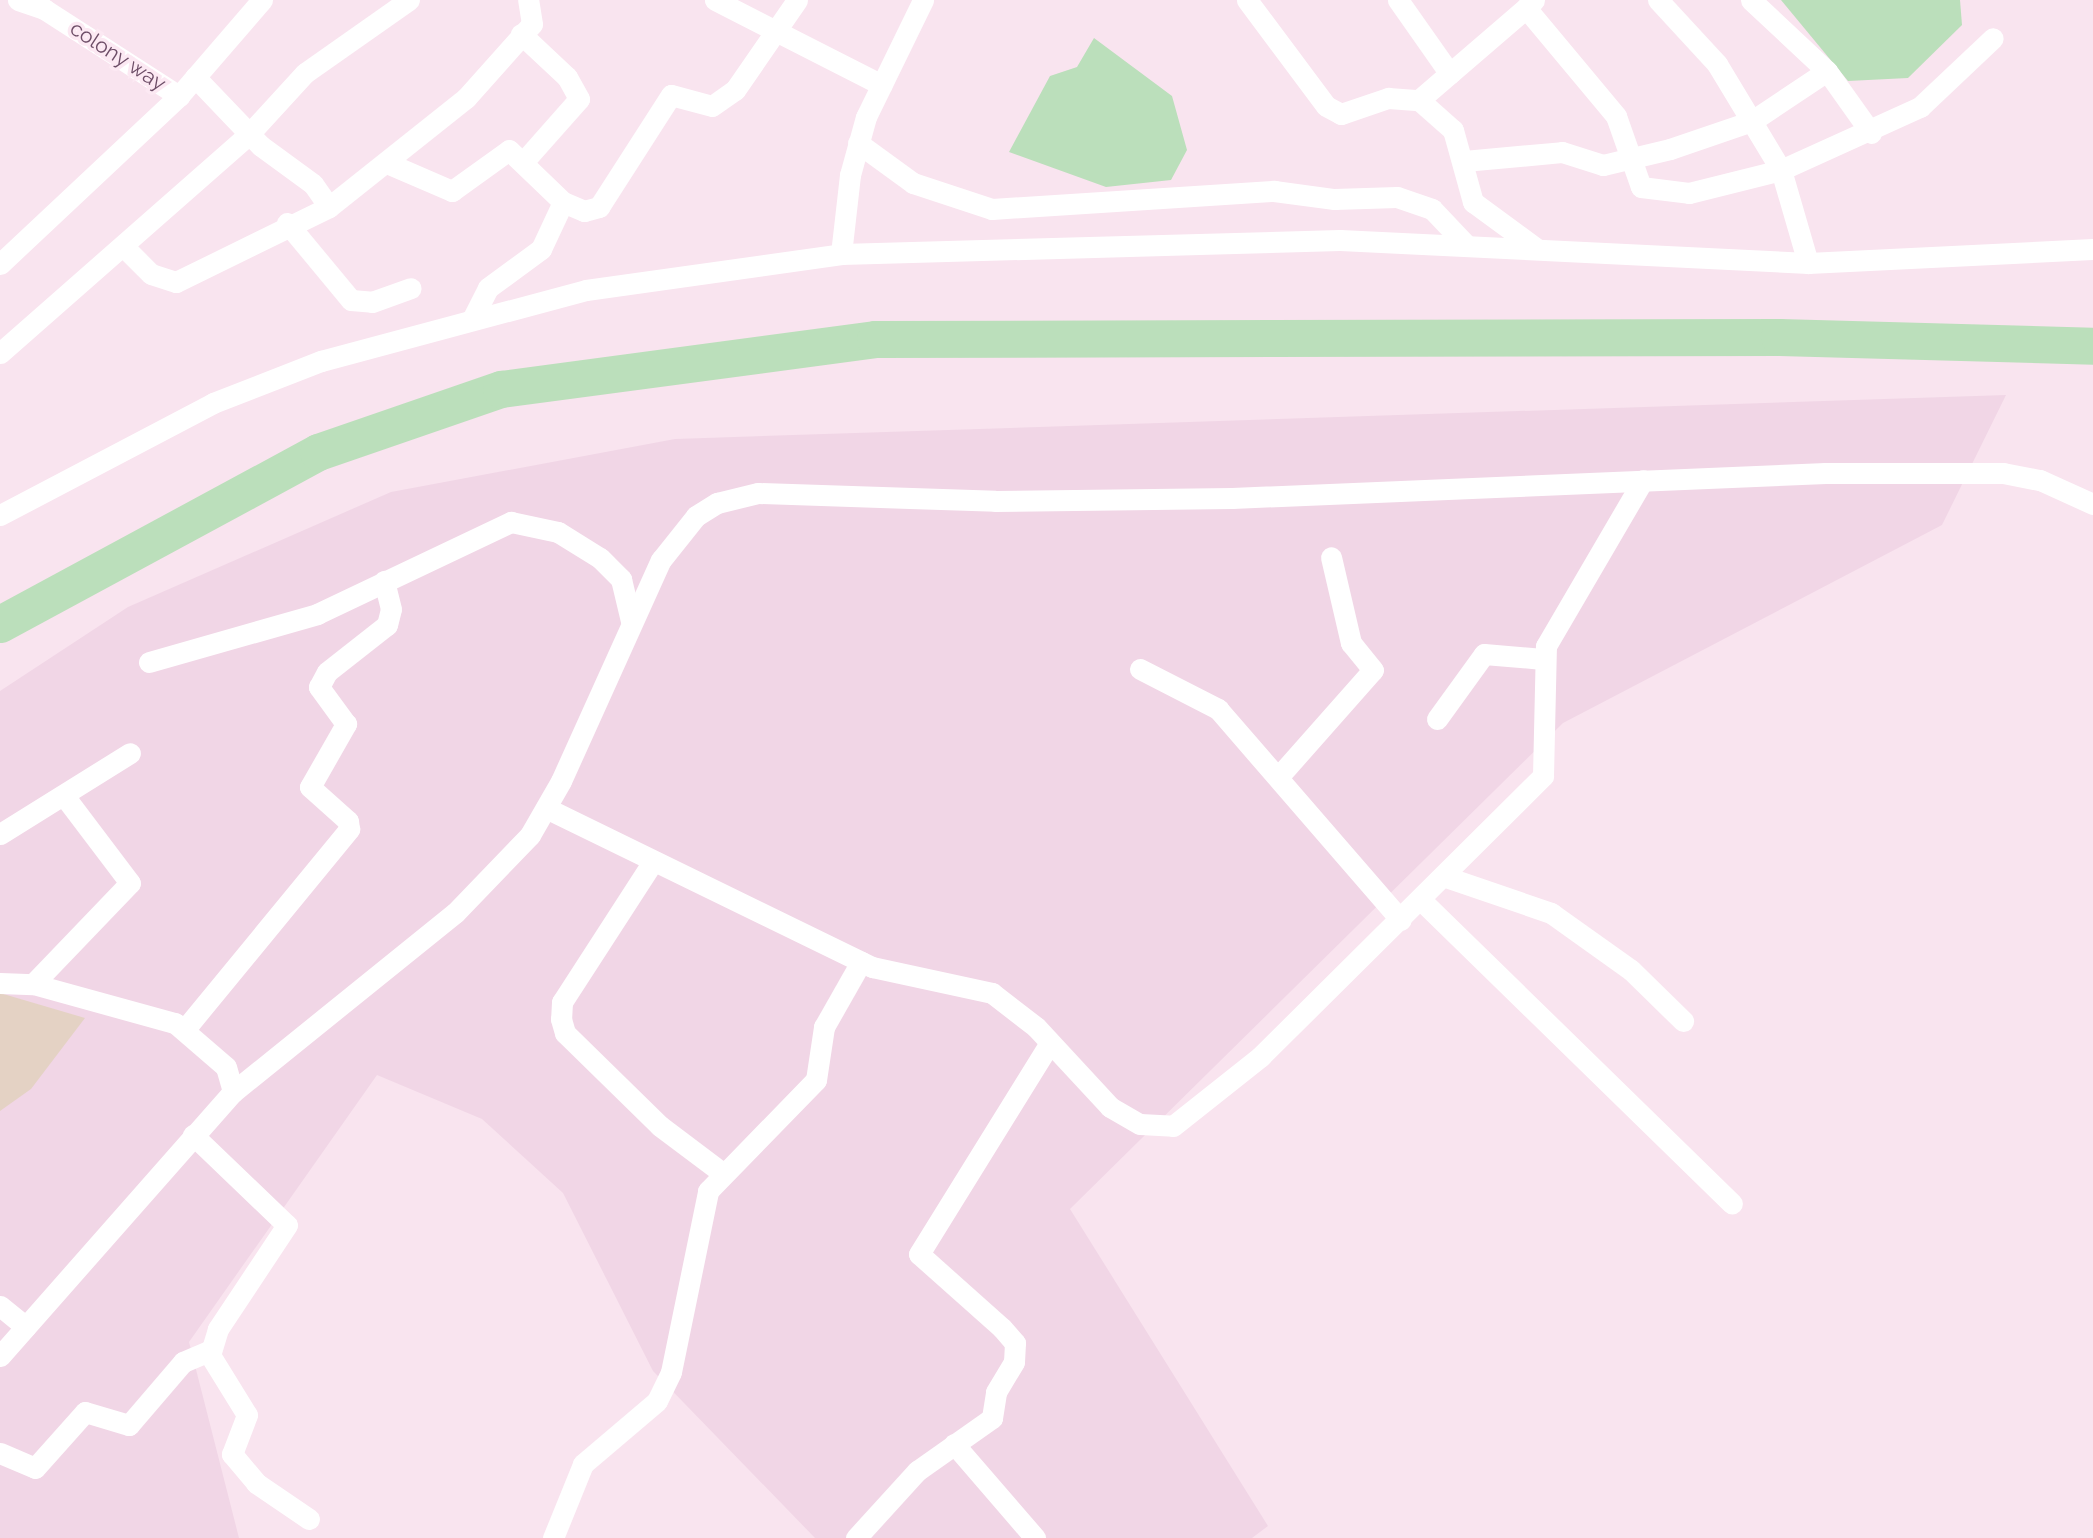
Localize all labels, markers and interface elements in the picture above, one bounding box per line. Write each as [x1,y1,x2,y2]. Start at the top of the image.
street label: colony way [65,15,171,97]

